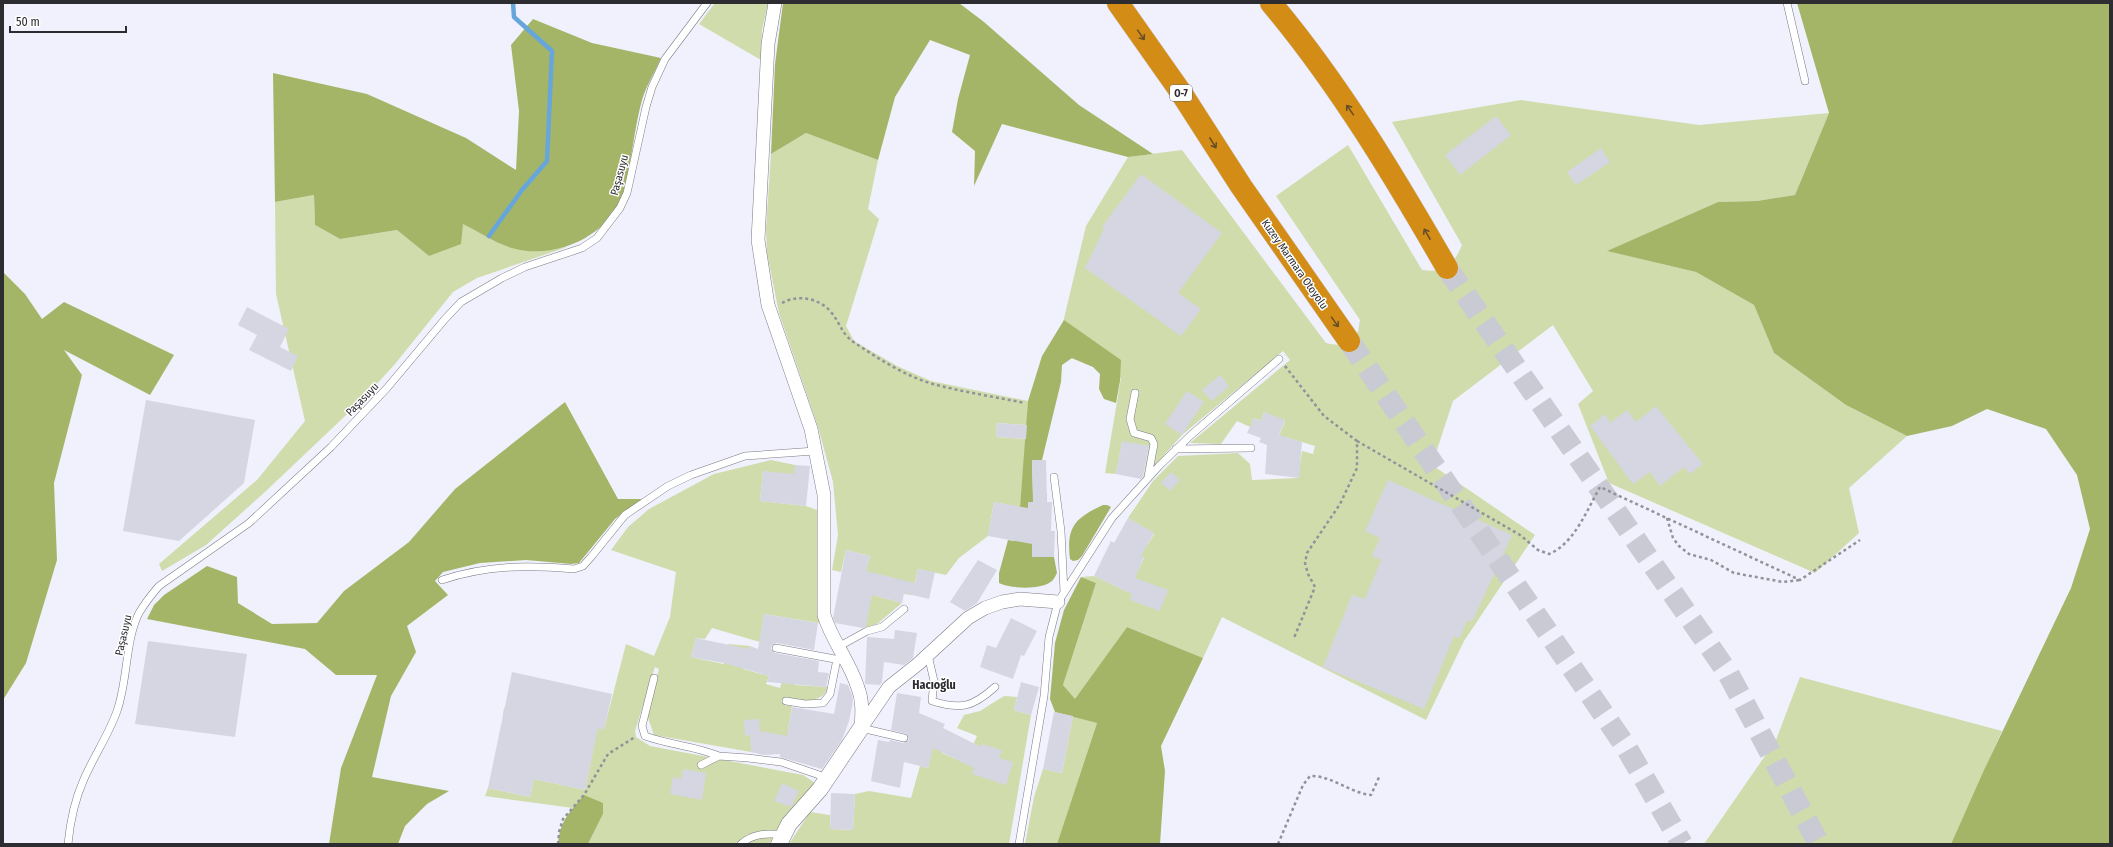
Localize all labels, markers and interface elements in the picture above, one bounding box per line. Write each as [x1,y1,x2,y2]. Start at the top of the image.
scale bar [10,8,126,34]
text: 50 m [16,15,40,29]
one-way arrow [1137,29,1145,40]
road number: O-7 [1170,85,1192,101]
one-way arrow [1346,105,1354,116]
one-way arrow [1209,137,1217,148]
street label: Paşasuyu [608,153,631,197]
street label: Kuzey Marmara Otoyolu [1259,217,1330,312]
one-way arrow [1423,228,1431,240]
one-way arrow [1331,316,1339,327]
street label: Paşasuyu [343,380,381,419]
street label: Paşasuyu [112,613,134,657]
district label: Hacıoğlu [912,677,956,692]

